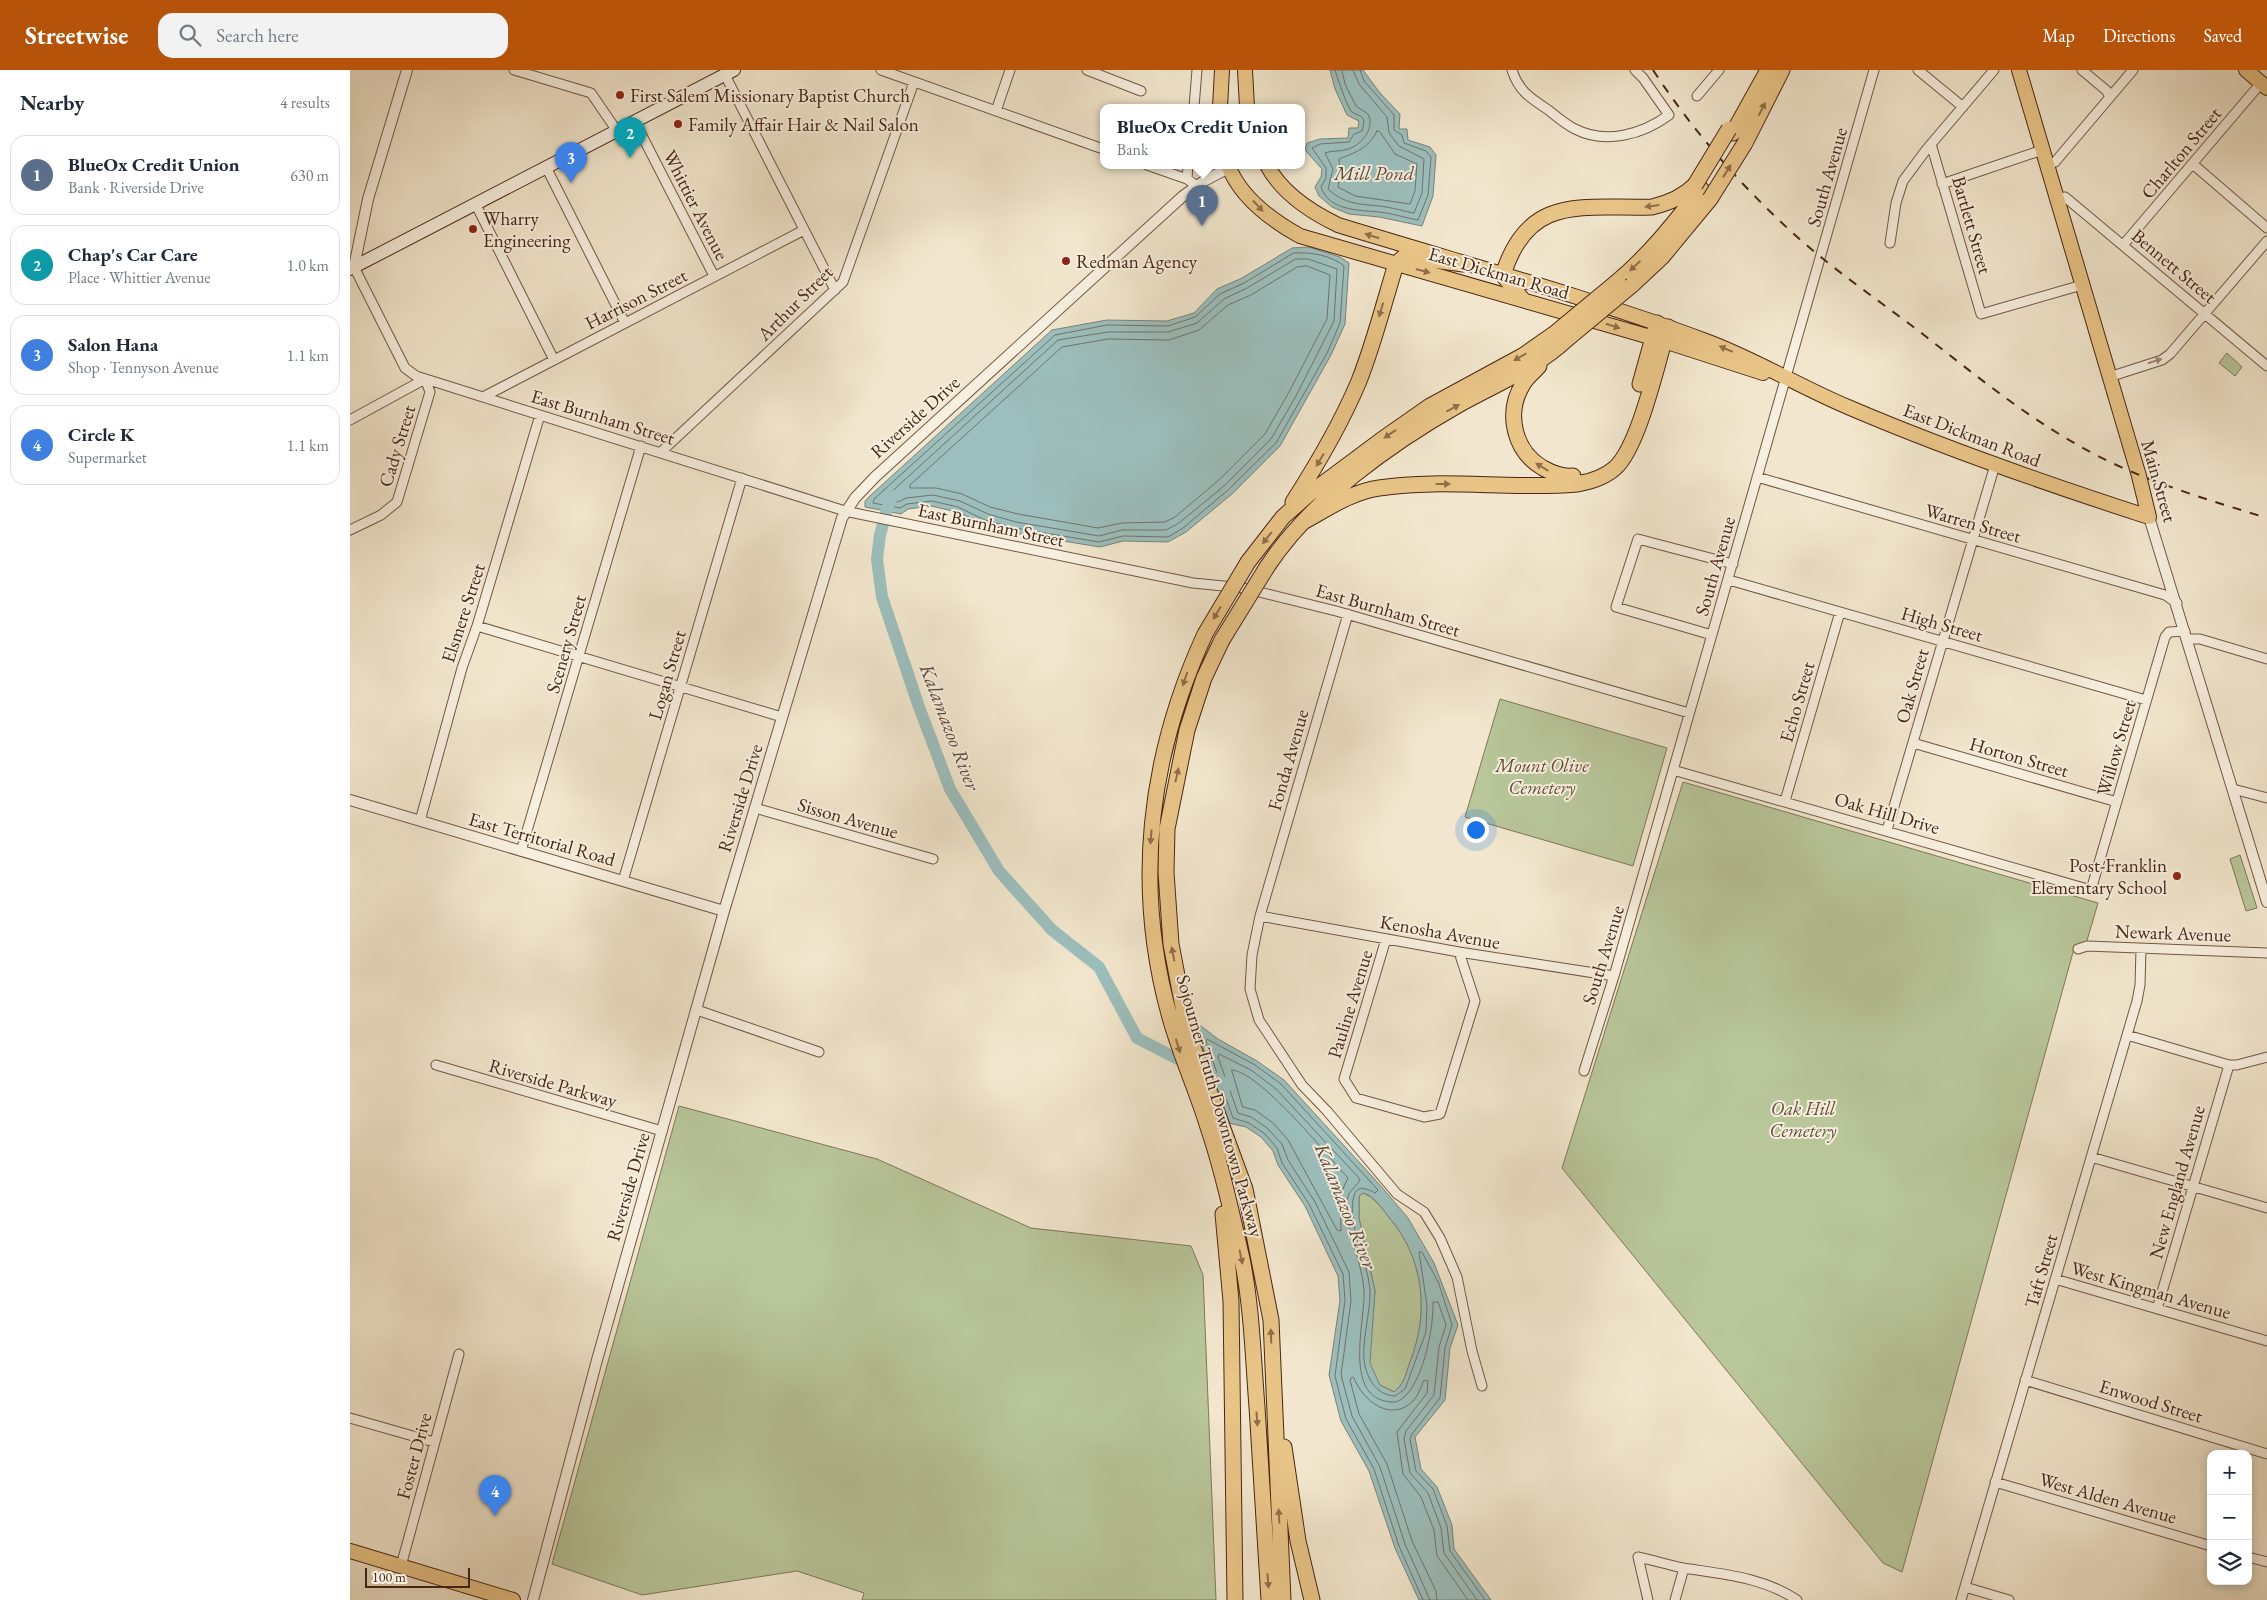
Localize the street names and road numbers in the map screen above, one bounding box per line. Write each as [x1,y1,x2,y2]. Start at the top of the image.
street label: Charlton Street [2135,102,2227,204]
street label: South Avenue [1801,124,1853,230]
street label: Whittier Avenue [658,146,734,264]
street label: Bartlett Street [1946,173,1998,277]
street label: Bennett Street [2126,223,2222,309]
street label: East Dickman Road [1426,241,1573,305]
street label: Arthur Street [751,260,838,347]
street label: Harrison Street [581,263,691,335]
street label: Riverside Drive [865,370,965,464]
street label: East Burnham Street [528,383,678,451]
street label: East Dickman Road [1900,397,2045,473]
street label: Cady Street [373,402,421,490]
street label: Main Street [2135,437,2183,525]
street label: East Burnham Street [916,497,1066,553]
street label: Warren Street [1922,497,2024,549]
street label: South Avenue [1689,513,1741,619]
street label: Elsmere Street [435,560,491,666]
street label: East Burnham Street [1313,577,1463,643]
street label: Scenery Street [540,592,592,696]
street label: High Street [1898,600,1986,648]
street label: Logan Street [642,627,692,723]
street label: Oak Street [1889,646,1935,726]
street label: Echo Street [1774,659,1820,745]
street label: Willow Street [2090,697,2142,799]
street label: Fonda Avenue [1262,707,1314,813]
street label: Horton Street [1966,731,2072,783]
street label: Riverside Drive [712,741,768,855]
street label: Oak Hill Drive [1831,786,1943,840]
street label: Sisson Avenue [795,792,901,844]
street label: East Territorial Road [466,806,619,872]
street label: South Avenue [1576,902,1630,1008]
street label: Kenosha Avenue [1378,909,1502,955]
street label: Newark Avenue [2114,918,2232,948]
street label: Pauline Avenue [1322,947,1378,1061]
street label: Sojourner Truth Downtown Parkway [1171,972,1270,1241]
street label: Riverside Parkway [486,1053,621,1113]
street label: New England Avenue [2143,1102,2211,1262]
street label: Riverside Drive [601,1130,655,1244]
street label: Taft Street [2019,1231,2063,1311]
street label: West Kingman Avenue [2068,1255,2234,1325]
street label: Enwood Street [2096,1373,2206,1429]
street label: Foster Drive [390,1410,438,1502]
street label: West Alden Avenue [2036,1466,2180,1530]

